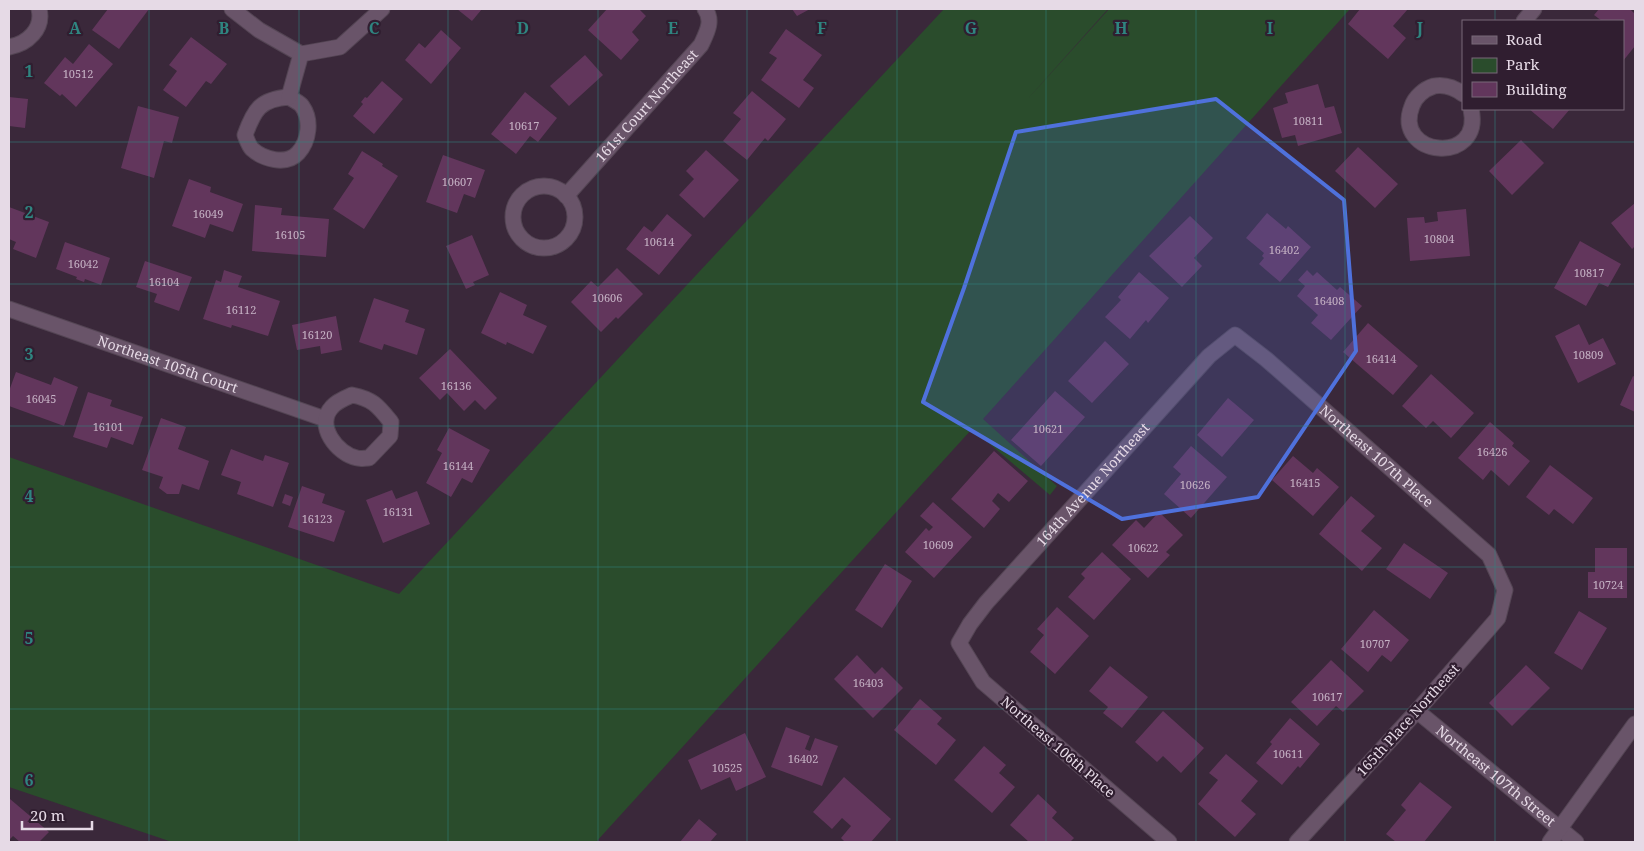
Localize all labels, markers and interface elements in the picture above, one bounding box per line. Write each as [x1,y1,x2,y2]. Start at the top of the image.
text: A [69,17,82,39]
text: B [219,17,230,39]
text: C [369,17,380,39]
text: D [517,17,529,39]
text: E [668,17,678,39]
text: F [817,17,827,39]
text: G [965,17,977,39]
text: H [1114,17,1128,39]
text: I [1267,17,1273,39]
text: J [1416,17,1424,39]
legend [1462,20,1624,110]
text: Road [1506,29,1542,49]
street label: 161st Court Northeast [591,45,702,166]
text: Park [1506,54,1540,74]
text: 1 [24,60,34,82]
house number: 10512 [63,66,93,81]
text: Building [1506,79,1567,99]
house number: 10811 [1293,113,1323,128]
house number: 10617 [509,118,539,133]
house number: 10607 [442,174,472,189]
text: 2 [24,201,34,223]
house number: 16049 [193,206,223,221]
house number: 16105 [275,227,305,242]
house number: 10804 [1424,231,1454,246]
house number: 10614 [644,234,674,249]
house number: 16402 [1269,242,1299,257]
house number: 16042 [68,256,98,271]
house number: 10817 [1574,265,1604,280]
house number: 16104 [149,274,179,289]
house number: 10606 [592,290,622,305]
house number: 16408 [1314,293,1344,308]
house number: 16112 [226,302,256,317]
house number: 16120 [302,327,332,342]
street label: Northeast 105th Court [95,331,241,397]
text: 3 [24,343,34,365]
house number: 10809 [1573,347,1603,362]
house number: 16414 [1366,351,1396,366]
house number: 16136 [441,378,471,393]
house number: 16045 [26,391,56,406]
street label: Northeast 107th Place [1316,401,1438,511]
street label: 164th Avenue Northeast [1032,418,1153,550]
house number: 16101 [93,419,123,434]
house number: 10621 [1033,421,1063,436]
house number: 16426 [1477,444,1507,459]
house number: 16144 [443,458,473,473]
house number: 16415 [1290,475,1320,490]
house number: 10626 [1180,477,1210,492]
text: 4 [24,485,34,507]
house number: 16131 [383,504,413,519]
house number: 16123 [302,511,332,526]
house number: 10609 [923,537,953,552]
house number: 10622 [1128,540,1158,555]
house number: 10724 [1593,577,1623,592]
text: 5 [24,627,34,649]
house number: 10707 [1360,636,1390,651]
street label: 165th Place Northeast [1352,659,1463,780]
house number: 16403 [853,675,883,690]
house number: 10617 [1312,689,1342,704]
street label: Northeast 106th Place [997,692,1119,801]
street label: Northeast 107th Street [1432,721,1560,830]
house number: 10611 [1273,746,1303,761]
house number: 16402 [788,751,818,766]
house number: 10525 [712,760,742,775]
text: 6 [24,769,34,791]
scale bar [22,798,92,830]
text: 20 m [30,805,65,825]

